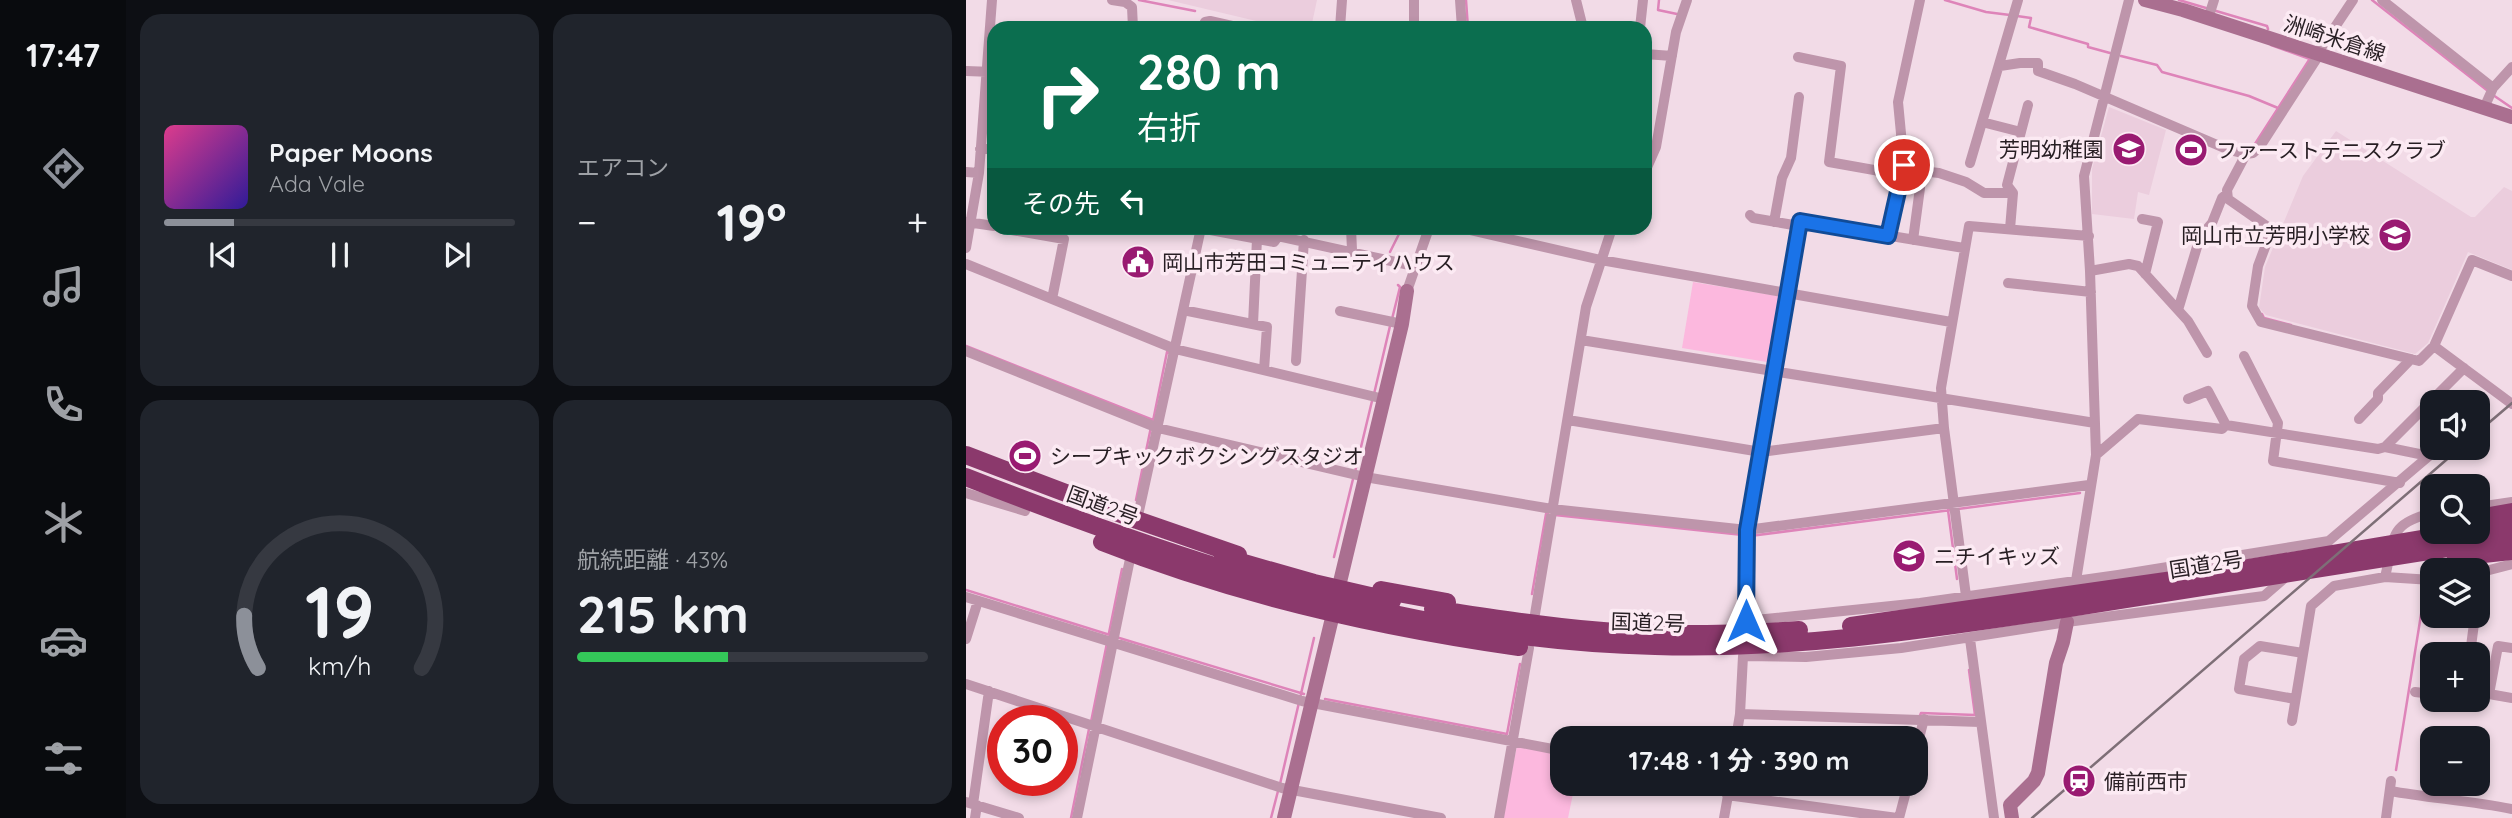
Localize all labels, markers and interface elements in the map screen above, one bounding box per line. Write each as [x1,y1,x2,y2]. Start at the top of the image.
street label: 洲崎米倉線 [2281,9,2389,67]
text: 17:47 [26,35,100,75]
text: 280 m [1137,41,1281,102]
icon: right [1022,49,1113,140]
text: 右折 [1137,107,1201,147]
school or university icon: 芳明幼稚園 [2110,130,2148,168]
sports icon: ファーストテニスクラブ [2172,131,2210,169]
pin [1874,135,1934,195]
text: Paper Moons [269,136,433,169]
place label: 芳明幼稚園 [1999,136,2104,162]
place label: ファーストテニスクラブ [2216,137,2446,163]
icon: directions [39,144,88,193]
icon: arrive [1885,146,1923,184]
text: エアコン [577,153,669,182]
text: Ada Vale [269,169,365,198]
icon: left [1114,182,1152,220]
text: その先 [1022,187,1100,220]
text: 19° [717,189,787,254]
text: − [577,198,597,246]
text: + [907,198,928,246]
school or university icon: 岡山市立芳明小学校 [2376,216,2414,254]
place label: 岡山市立芳明小学校 [2181,222,2370,248]
icon: previous [204,236,242,274]
icon: pause [321,236,359,274]
icon: next [438,236,476,274]
public building icon: 岡山市芳田コミュニティハウス [1119,243,1157,281]
place label: 岡山市芳田コミュニティハウス [1162,249,1455,275]
icon: music [39,262,88,311]
icon: phone [39,380,88,429]
map controls [2420,390,2490,796]
button: sound [2420,390,2490,460]
sports icon: シープキックボクシングスタジオ [1006,437,1044,475]
place label: シープキックボクシングスタジオ [1050,443,1364,469]
button: search [2420,474,2490,544]
street label: 国道2号 [1063,480,1143,530]
icon: climate [39,498,88,547]
school or university icon: ニチイキッズ [1890,537,1928,575]
place label: ニチイキッズ [1934,543,2060,569]
text: 航続距離 · 43% [577,545,728,574]
street label: 国道2号 [2167,545,2245,583]
button: layers [2420,558,2490,628]
text: 19 [305,565,374,656]
text: 215 km [577,581,749,646]
position arrow [1709,584,1783,658]
street label: 国道2号 [1610,608,1686,636]
icon: car [39,616,88,665]
button: + [2420,642,2490,712]
text: km/h [308,650,371,681]
speed limit sign: 30 [987,705,1078,796]
button: − [2420,726,2490,796]
icon: filters [39,734,88,783]
text: 17:48 · 1 分 · 390 m [1628,744,1850,777]
station icon: 備前西市 [2060,762,2098,800]
place label: 備前西市 [2104,768,2188,794]

